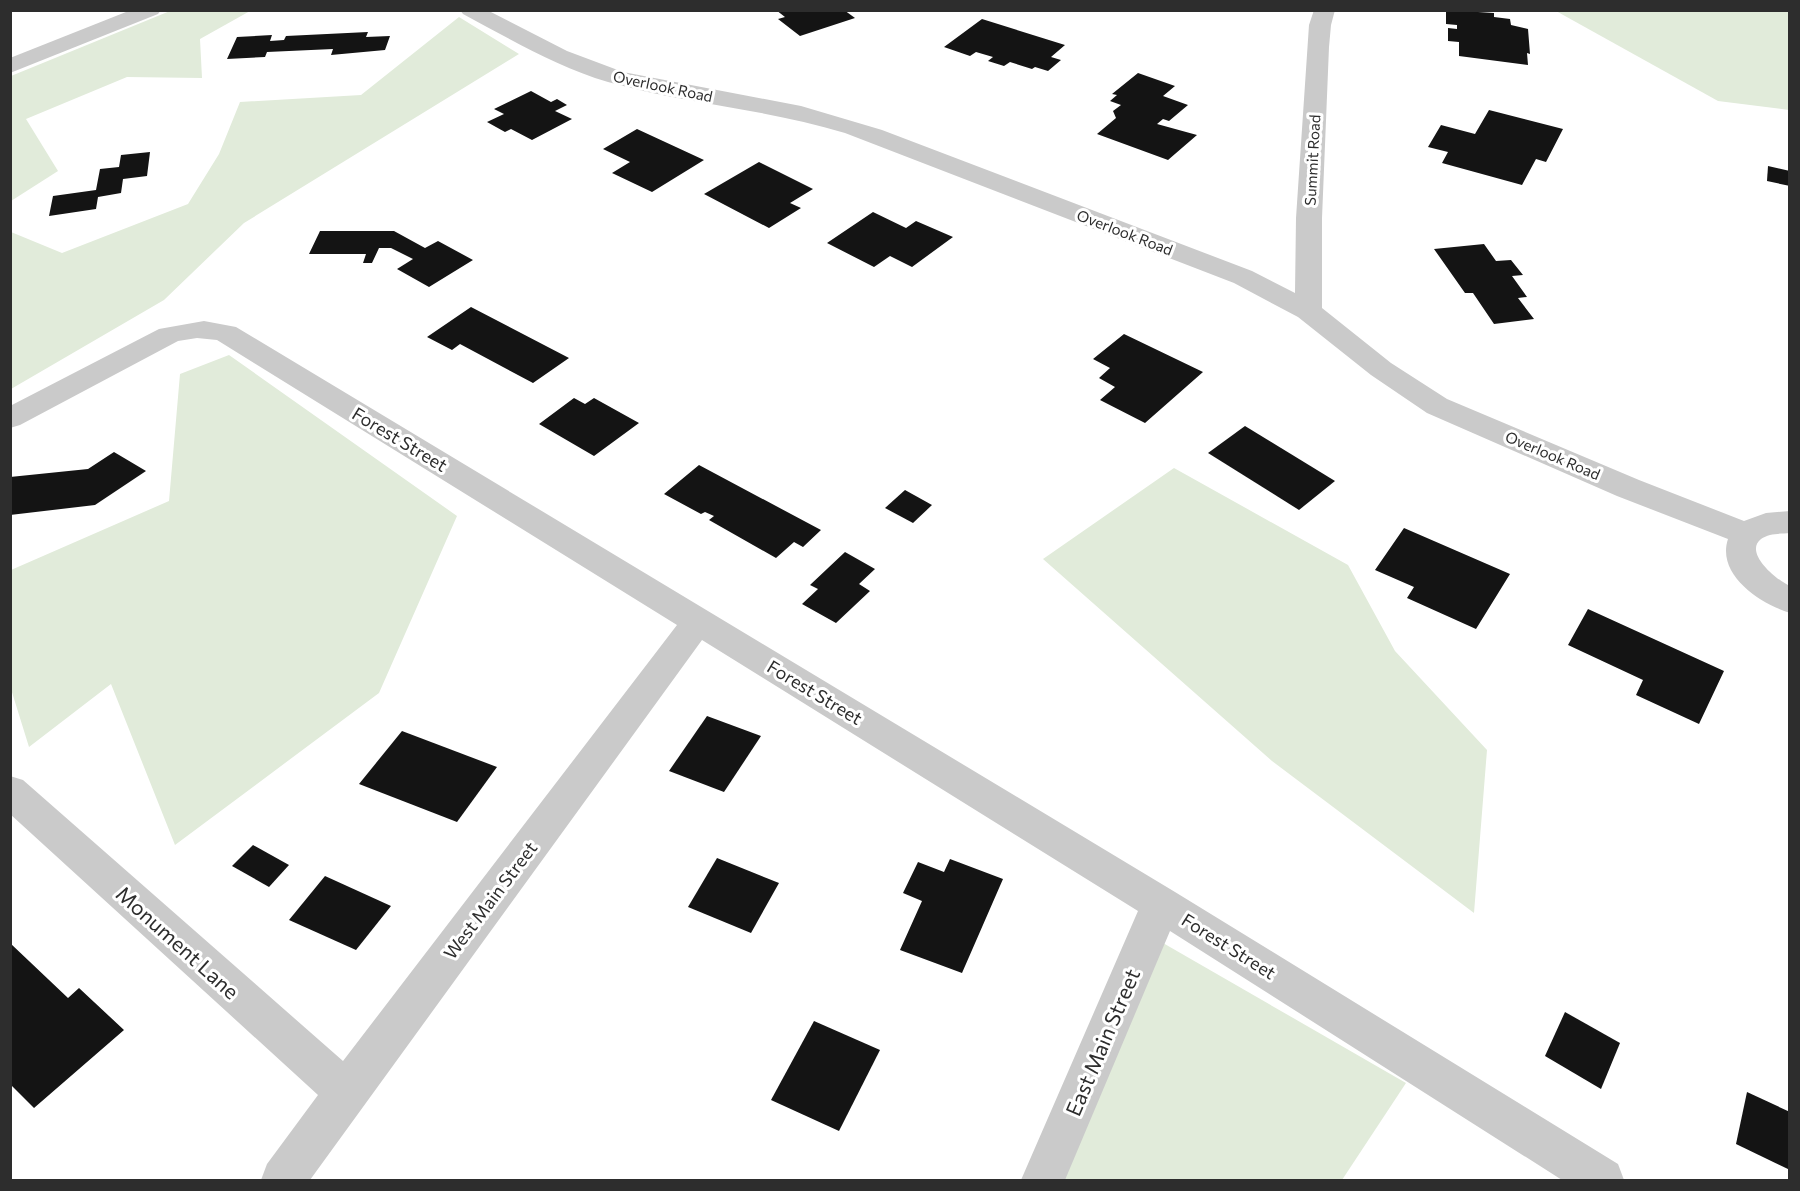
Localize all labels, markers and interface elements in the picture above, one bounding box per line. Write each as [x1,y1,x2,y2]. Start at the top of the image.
street label: Overlook Road [612,67,714,105]
street label: Summit Road [1301,114,1323,206]
street label: Overlook Road [1074,205,1176,259]
street label: Forest Street [349,402,451,476]
street label: Overlook Road [1503,427,1603,483]
street label: Forest Street [764,655,866,729]
street label: West Main Street [439,837,541,963]
street label: Monument Lane [111,880,245,1004]
street label: Forest Street [1178,908,1280,984]
street label: East Main Street [1060,965,1144,1119]

